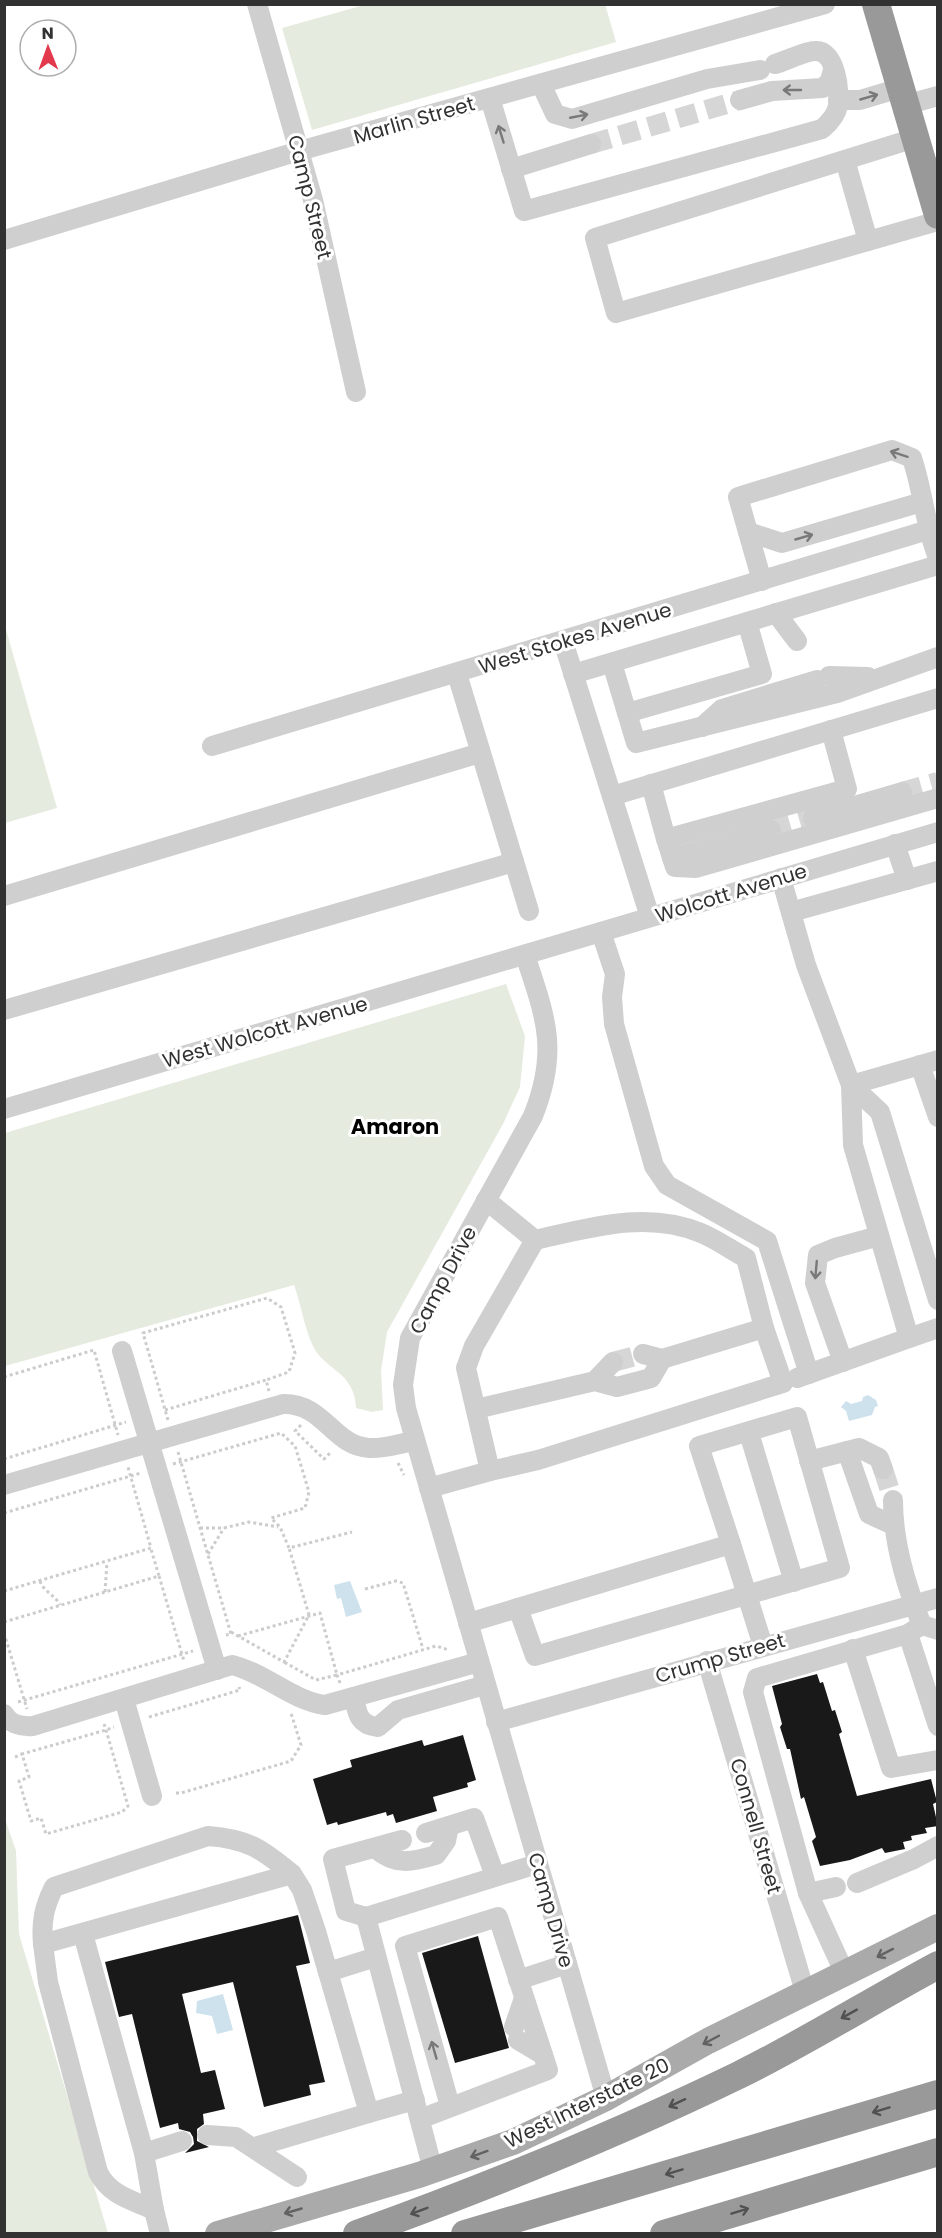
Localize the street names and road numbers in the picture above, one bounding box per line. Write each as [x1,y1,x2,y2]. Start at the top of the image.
street label: Marlin Street [350,89,478,151]
street label: Camp Street [281,132,339,262]
street label: West Stokes Avenue [475,595,675,681]
street label: Wolcott Avenue [652,857,810,929]
street label: West Wolcott Avenue [159,989,371,1075]
street label: Camp Drive [403,1221,483,1339]
street label: Crump Street [652,1626,788,1690]
street label: Connell Street [723,1755,789,1897]
street label: Camp Drive [521,1849,581,1971]
street label: West Interstate 20 [500,2051,674,2155]

